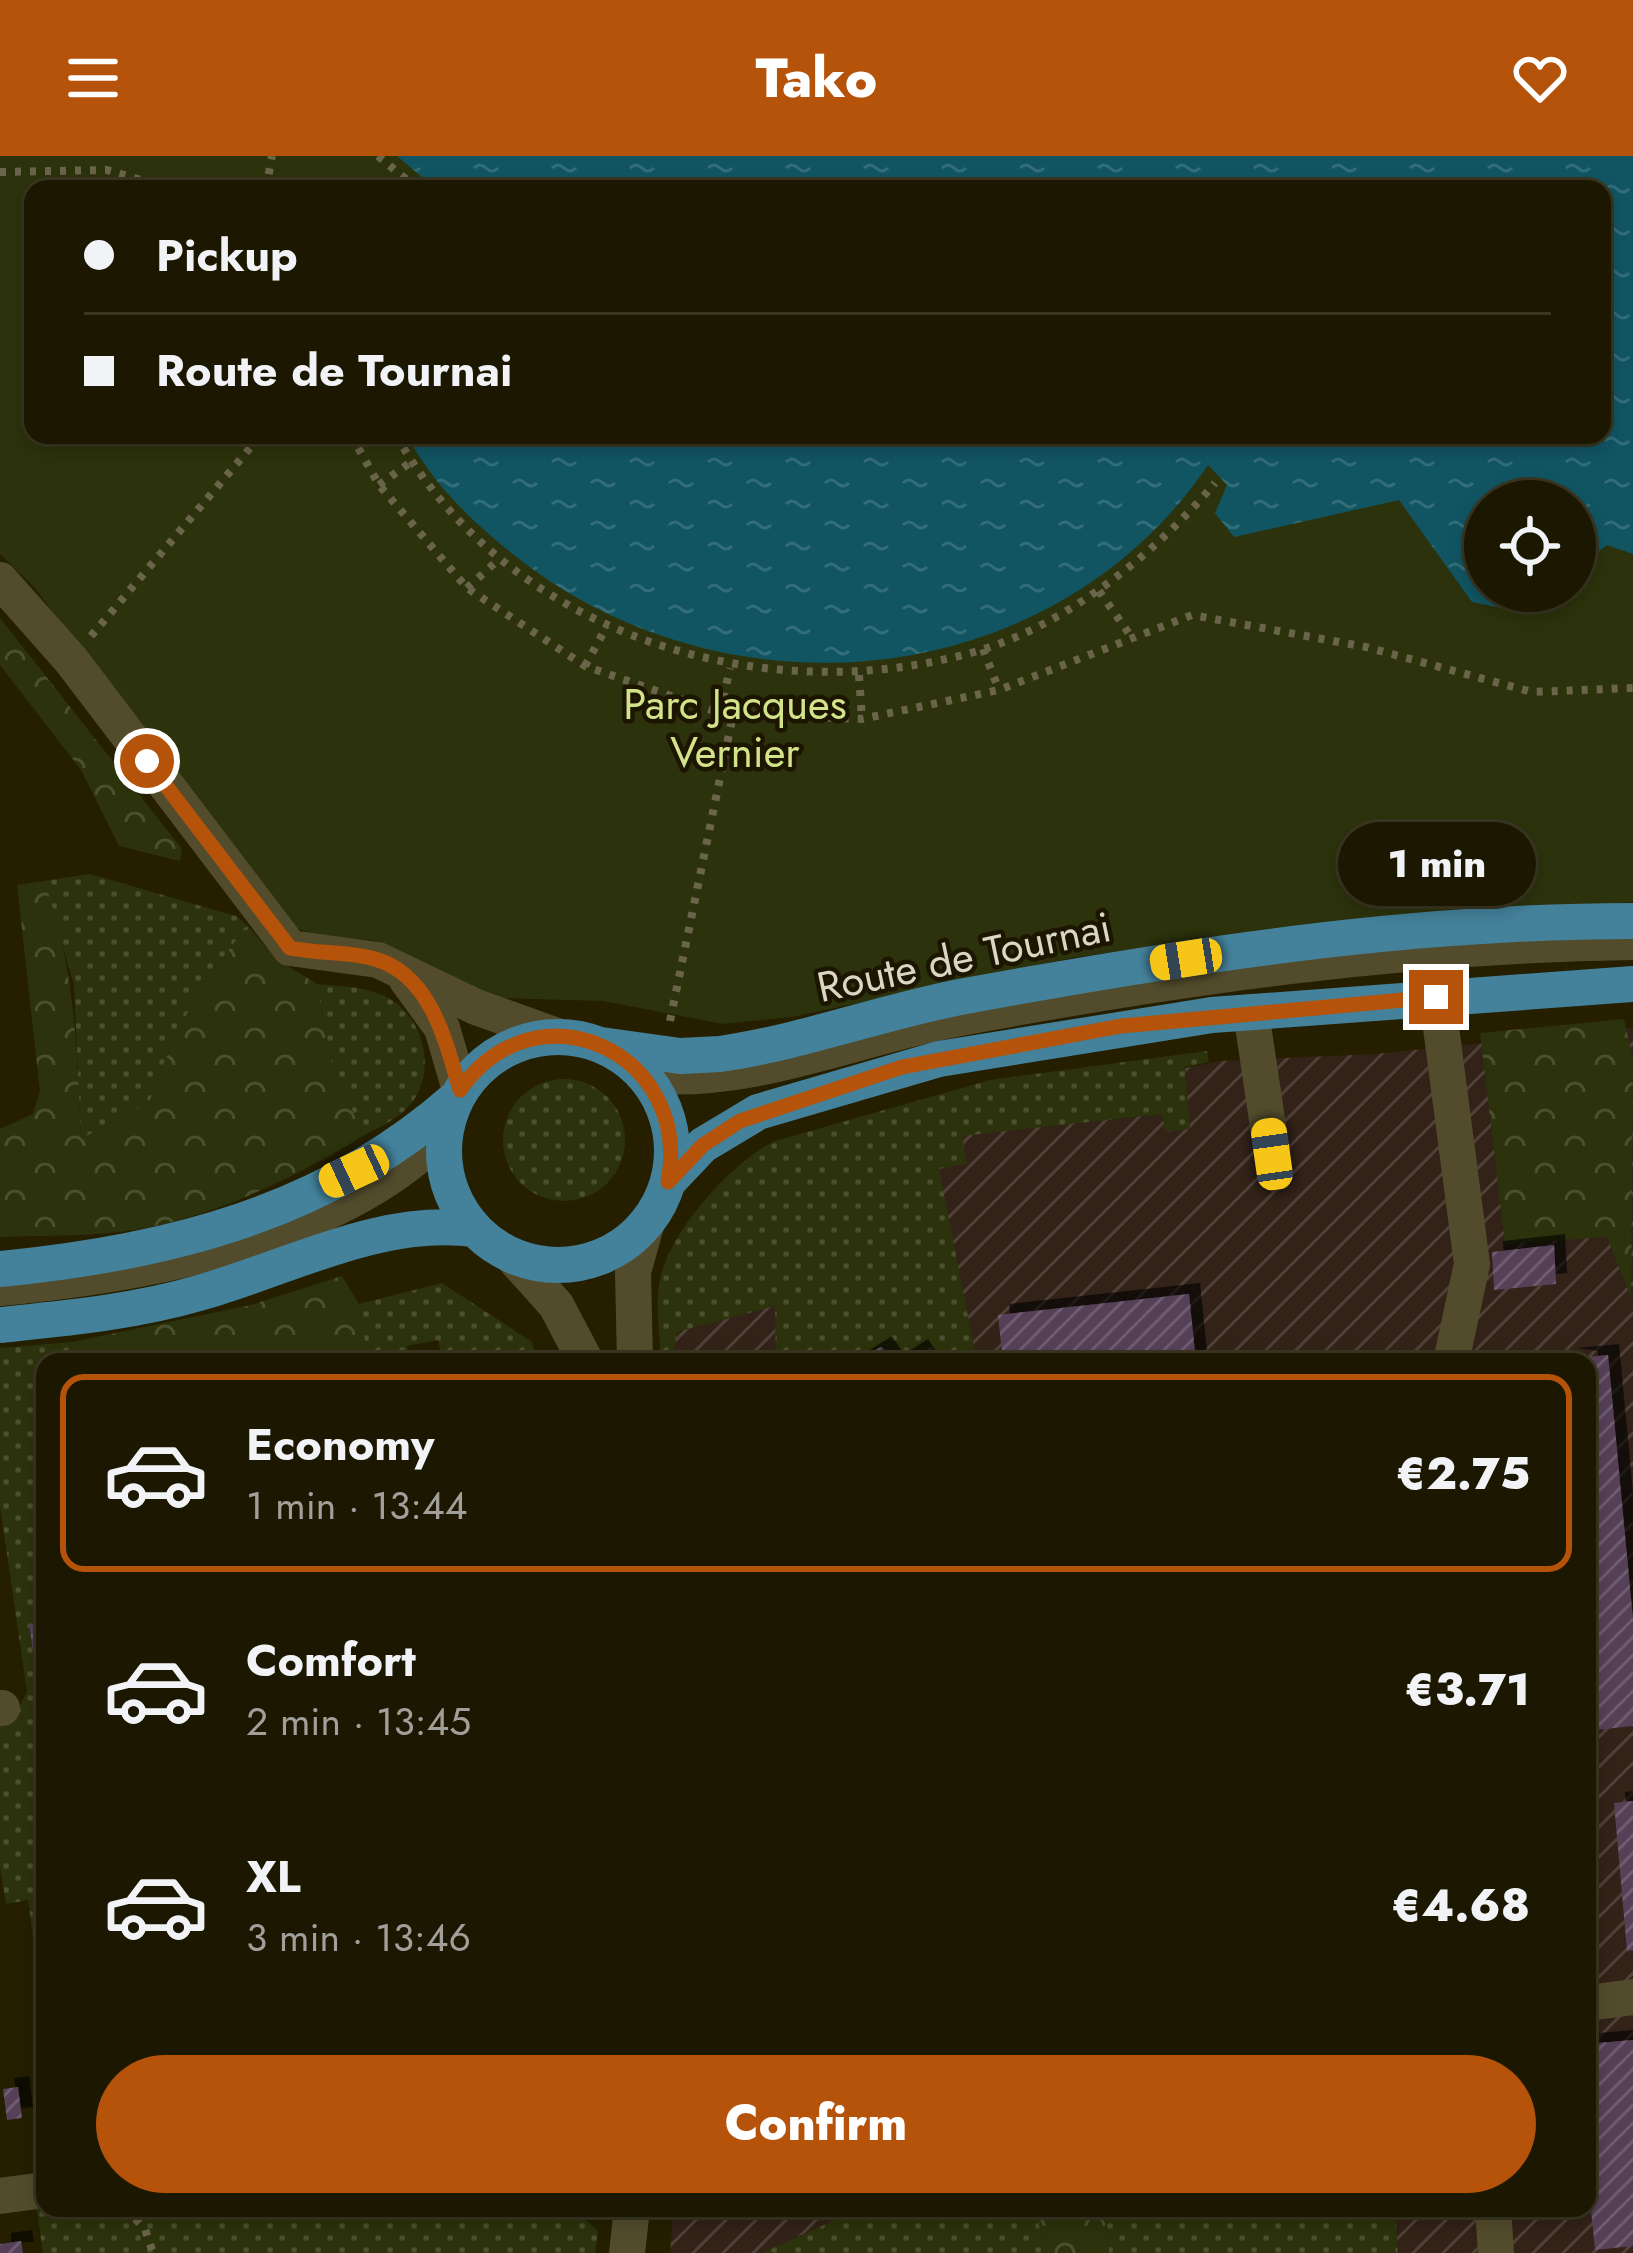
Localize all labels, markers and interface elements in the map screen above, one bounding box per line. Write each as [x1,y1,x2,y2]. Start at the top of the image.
text: Tako [756,39,877,117]
icon: menu [60,45,126,111]
icon: heart [1507,45,1573,111]
text: Pickup [156,223,298,288]
text: Route de Tournai [156,338,512,403]
map controls [1464,480,1596,612]
button: locate [1464,480,1596,612]
park label: Parc Jacques Vernier [623,674,847,783]
route start [120,734,174,788]
callout: 1 min [1337,823,1535,907]
text: 1 min [1388,835,1486,892]
street label: Route de Tournai [811,896,1117,1018]
car [1148,936,1224,982]
route end [1409,970,1463,1024]
car [1249,1116,1295,1192]
car [314,1139,394,1203]
text: Economy [246,1412,434,1477]
icon: car [102,1419,210,1527]
text: €2.75 [1396,1441,1530,1506]
text: 1 min · 13:44 [246,1477,467,1534]
text: Comfort [246,1628,416,1693]
icon: car [102,1635,210,1743]
text: €3.71 [1405,1657,1530,1722]
text: 2 min · 13:45 [246,1693,471,1750]
text: XL [246,1844,301,1909]
icon: car [102,1851,210,1959]
text: €4.68 [1391,1873,1530,1938]
text: 3 min · 13:46 [246,1909,471,1966]
button: Confirm [96,2055,1536,2193]

